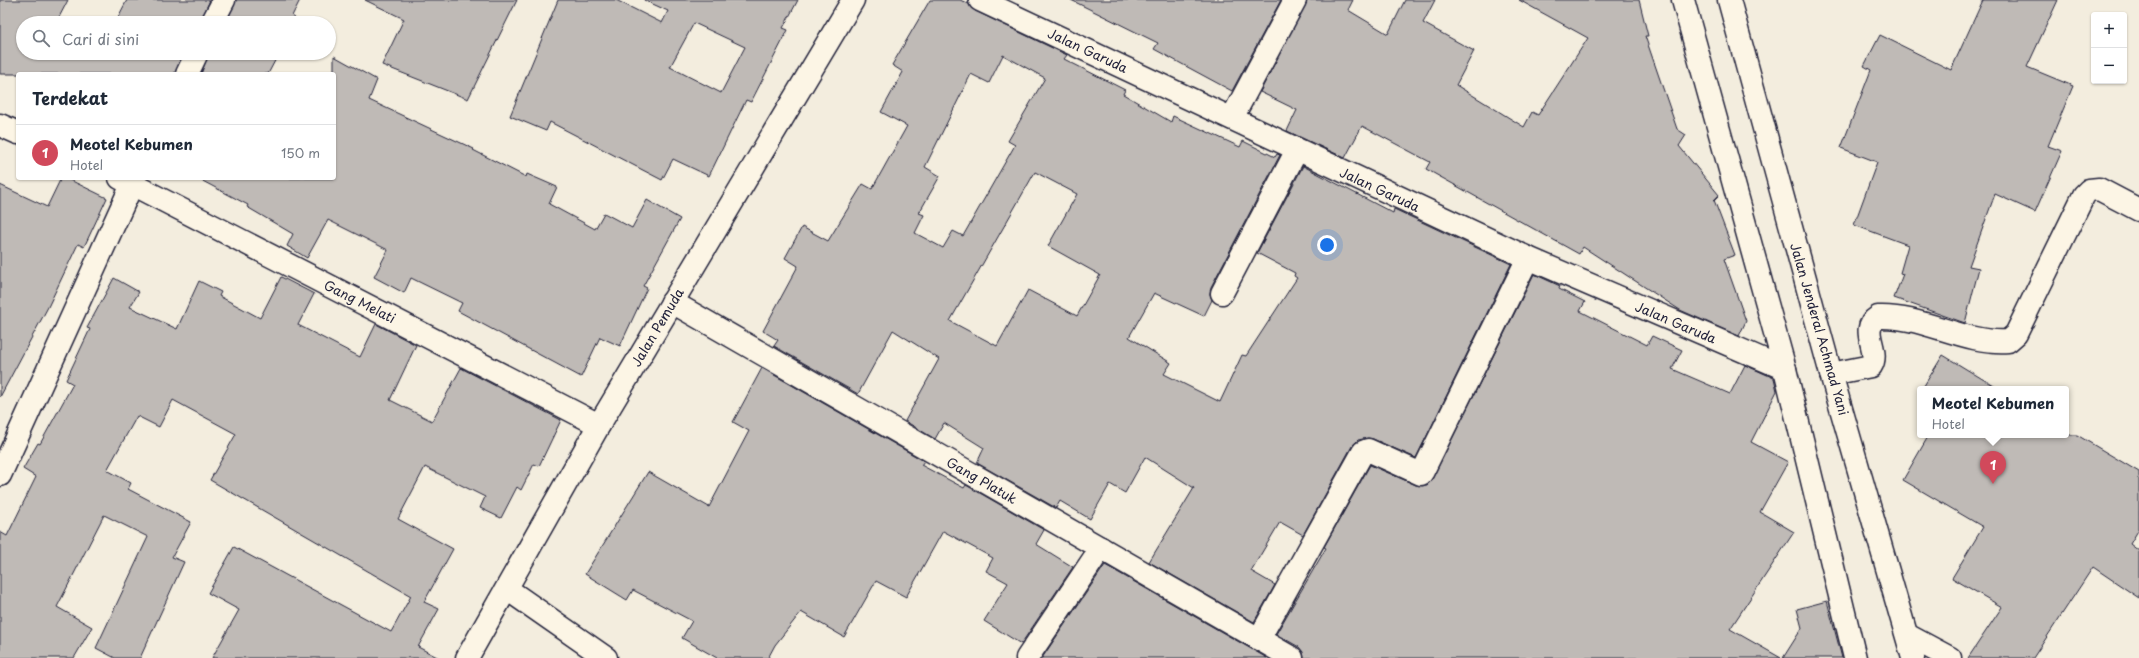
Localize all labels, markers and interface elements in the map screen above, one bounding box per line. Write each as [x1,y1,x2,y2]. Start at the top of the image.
map controls [2091,12,2127,84]
button: + [2091,12,2127,48]
search box [16,16,336,60]
street label: Jalan Garuda [1045,23,1131,77]
icon: search [30,27,52,49]
text: Cari di sini [62,27,139,50]
button: − [2091,48,2127,84]
text: Terdekat [32,85,108,111]
text: Meotel Kebumen [70,132,193,155]
text: 1 [42,143,48,162]
text: 150 m [281,143,320,162]
text: Hotel [70,155,103,174]
street label: Jalan Garuda [1337,162,1423,216]
your location [1317,235,1337,255]
street label: Jalan Jenderal Achmad Yani [1786,240,1854,418]
street label: Gang Melati [321,275,399,327]
street label: Jalan Pemuda [626,284,688,370]
street label: Jalan Garuda [1633,296,1720,348]
popup [1917,386,2069,438]
text: Meotel Kebumen [1932,391,2054,414]
text: Hotel [1932,414,1965,433]
pin: 1 [1980,451,2006,484]
street label: Gang Platuk [943,452,1021,508]

